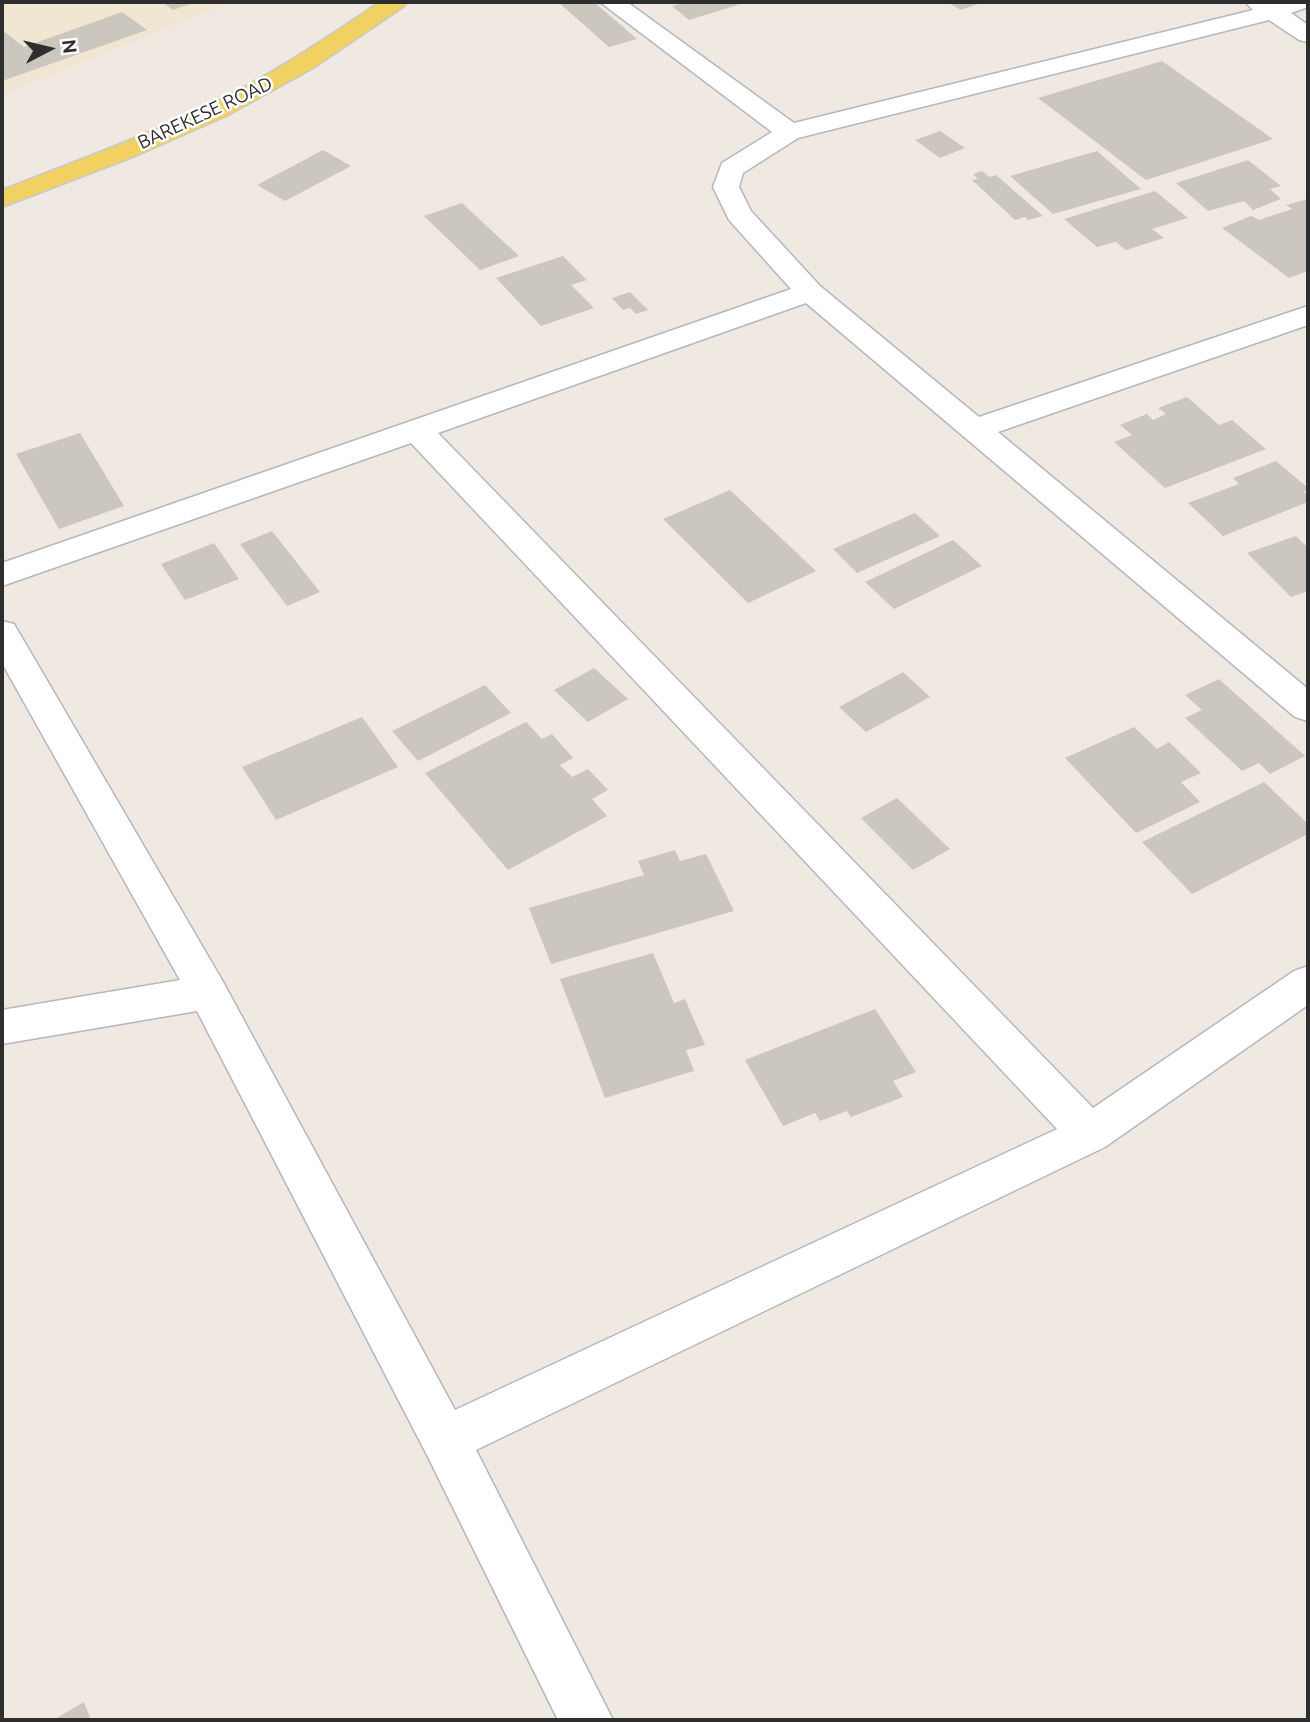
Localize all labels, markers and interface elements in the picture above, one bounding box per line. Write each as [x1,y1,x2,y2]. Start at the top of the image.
north arrow [14,14,84,84]
text: N [58,38,82,55]
street label: BAREKESE ROAD [134,72,276,154]

